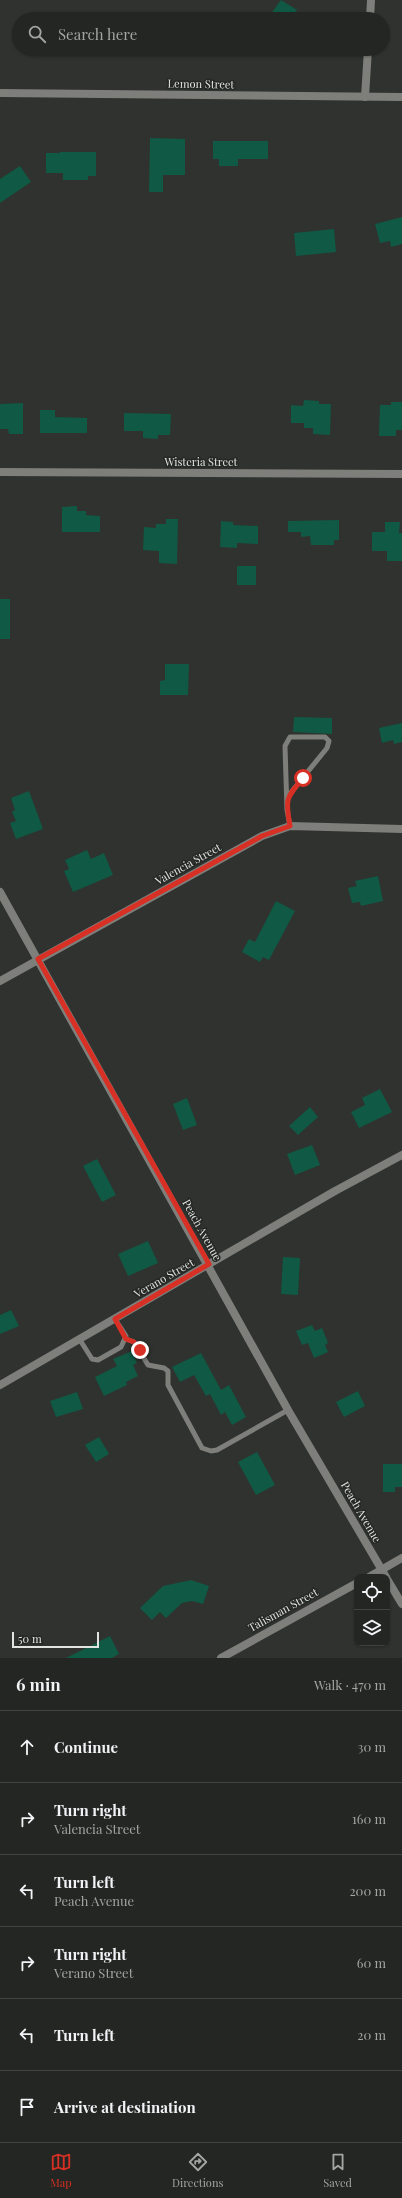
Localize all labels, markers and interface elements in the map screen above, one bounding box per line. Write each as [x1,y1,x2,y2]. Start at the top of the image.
search box [12,12,390,56]
icon: search [26,23,48,45]
text: Search here [58,24,137,44]
street label: Lemon Street [168,75,235,92]
street label: Wisteria Street [163,454,238,469]
route start [294,769,312,787]
street label: Valencia Street [151,839,223,888]
street label: Peach Avenue [179,1196,226,1263]
street label: Verano Street [130,1254,197,1301]
route end [131,1341,149,1359]
street label: Peach Avenue [338,1479,385,1545]
map controls [354,1574,390,1646]
button: locate [354,1574,390,1610]
street label: Talisman Street [245,1584,320,1635]
button: layers [354,1610,390,1646]
scale bar [12,1630,99,1649]
text: 50 m [18,1631,42,1646]
text: 6 min [16,1673,61,1695]
text: Walk · 470 m [314,1676,386,1693]
icon: ahead [16,1736,38,1758]
text: Continue [54,1737,118,1757]
text: 30 m [358,1738,386,1755]
text: Turn right [54,1800,127,1820]
icon: right [16,1808,38,1830]
text: 160 m [352,1810,386,1827]
text: Valencia Street [54,1820,140,1837]
text: Turn left [54,1872,115,1892]
icon: left [16,1880,38,1902]
text: 200 m [349,1882,386,1899]
text: Peach Avenue [54,1892,134,1909]
text: Turn right [54,1944,127,1964]
icon: right [16,1952,38,1974]
text: 60 m [357,1954,386,1971]
text: Verano Street [54,1964,133,1981]
icon: left [16,2024,38,2046]
text: Turn left [54,2025,115,2045]
text: 20 m [357,2026,386,2043]
icon: arrive [16,2096,38,2118]
text: Arrive at destination [54,2097,196,2117]
tab: Map [50,2151,72,2190]
tab: Directions [172,2151,223,2190]
tab: Saved [323,2151,352,2190]

